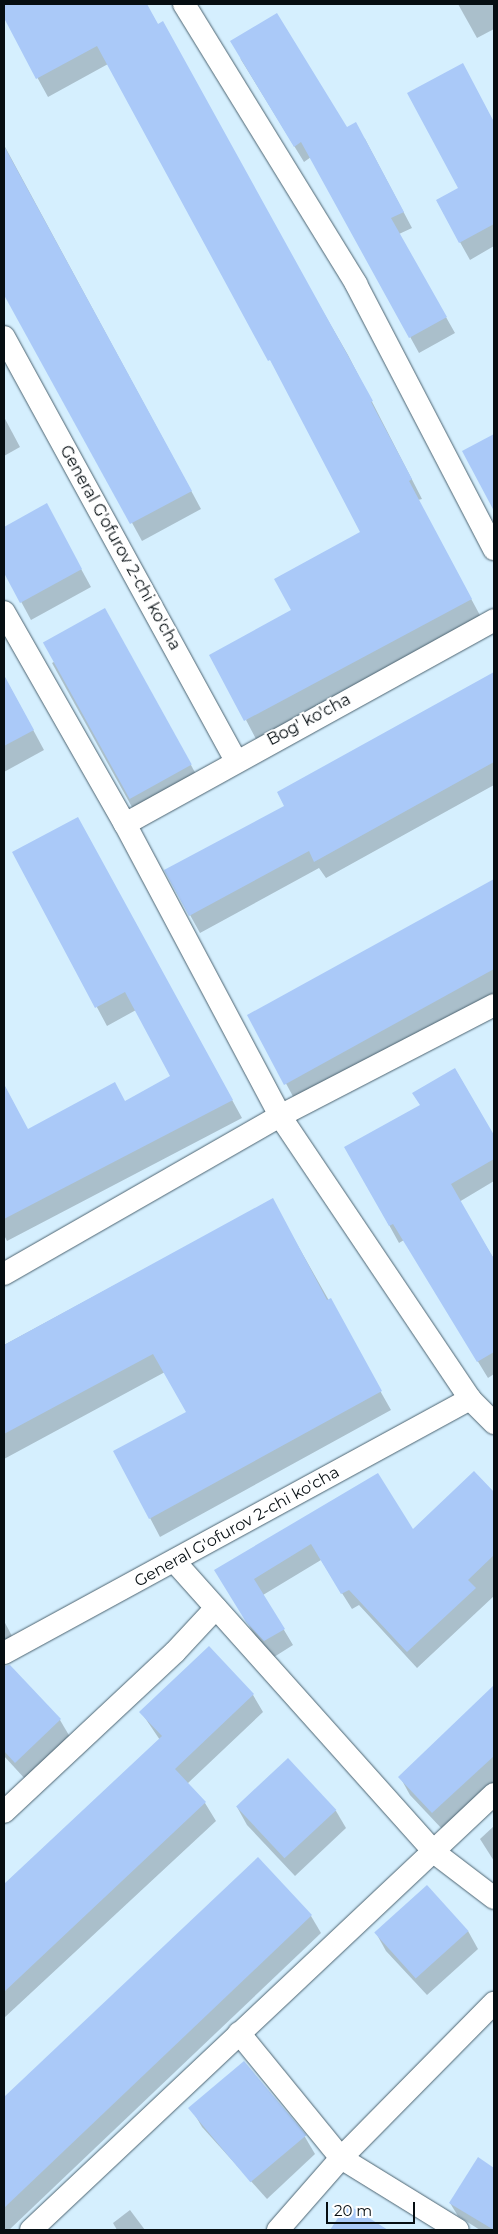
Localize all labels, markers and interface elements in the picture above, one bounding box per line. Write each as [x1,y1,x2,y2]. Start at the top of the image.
street label: General G'ofurov 2-chi ko'cha [56,442,184,654]
street label: Bog' ko'cha [264,690,354,750]
street label: General G'ofurov 2-chi ko'cha [131,1463,343,1591]
scale bar [328,2192,417,2224]
text: 20 m [334,2201,372,2220]

